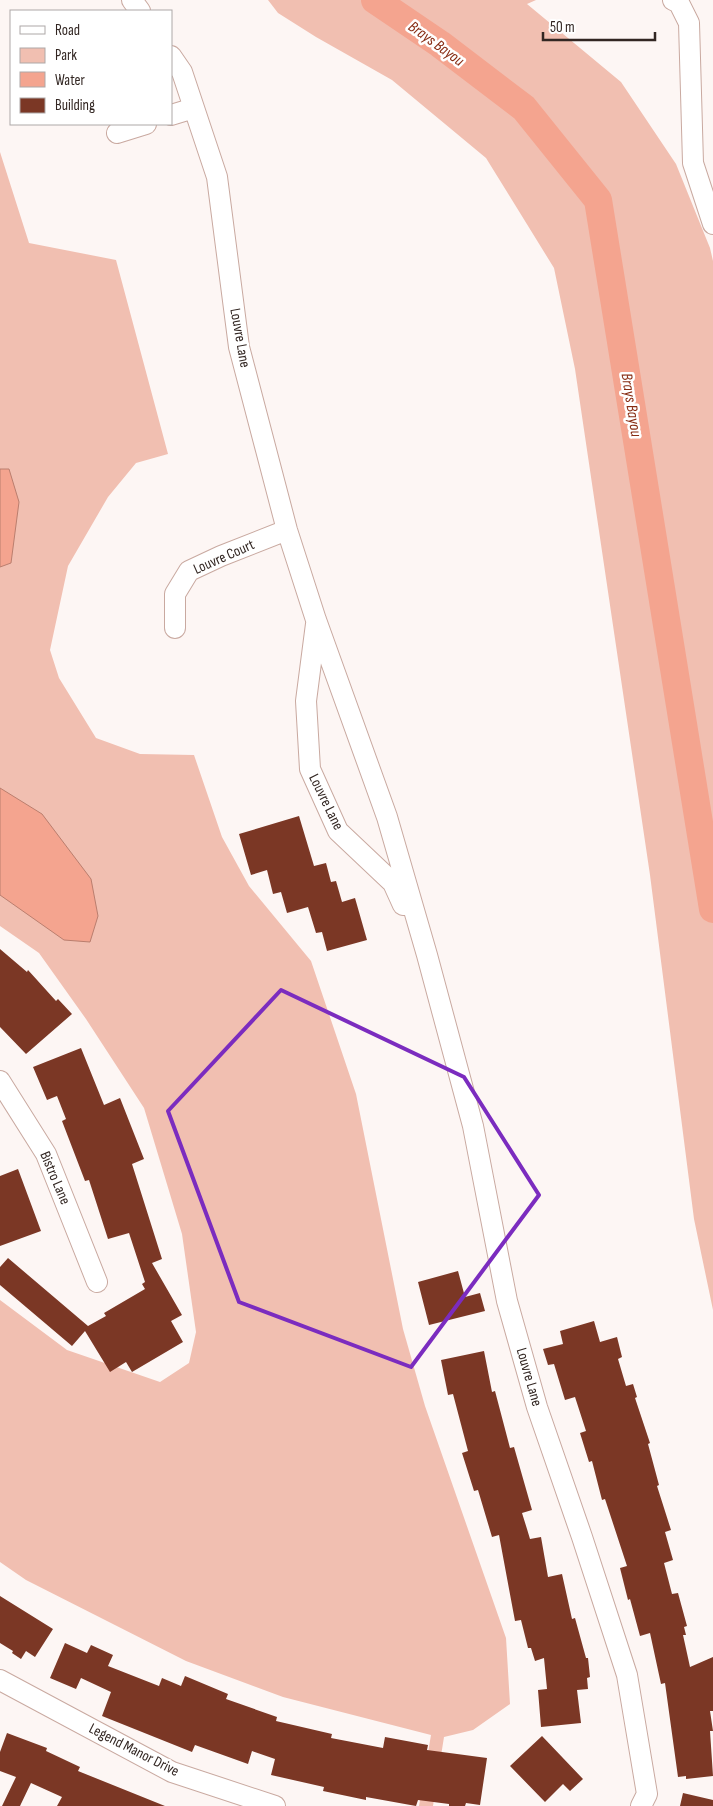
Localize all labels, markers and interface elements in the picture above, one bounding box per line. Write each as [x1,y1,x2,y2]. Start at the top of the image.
legend [10,10,172,125]
scale bar [543,10,656,42]
water label: Brays Bayou [404,17,468,71]
text: 50 m [550,18,575,37]
text: Road [55,21,80,40]
text: Park [55,46,77,65]
text: Water [55,71,86,90]
text: Building [55,96,95,115]
street label: Louvre Lane [225,307,255,369]
water label: Brays Bayou [617,372,645,439]
street label: Louvre Court [191,535,258,579]
street label: Louvre Lane [304,771,348,833]
street label: Bistro Lane [35,1149,75,1207]
street label: Louvre Lane [512,1346,546,1408]
street label: Legend Manor Drive [86,1719,182,1781]

